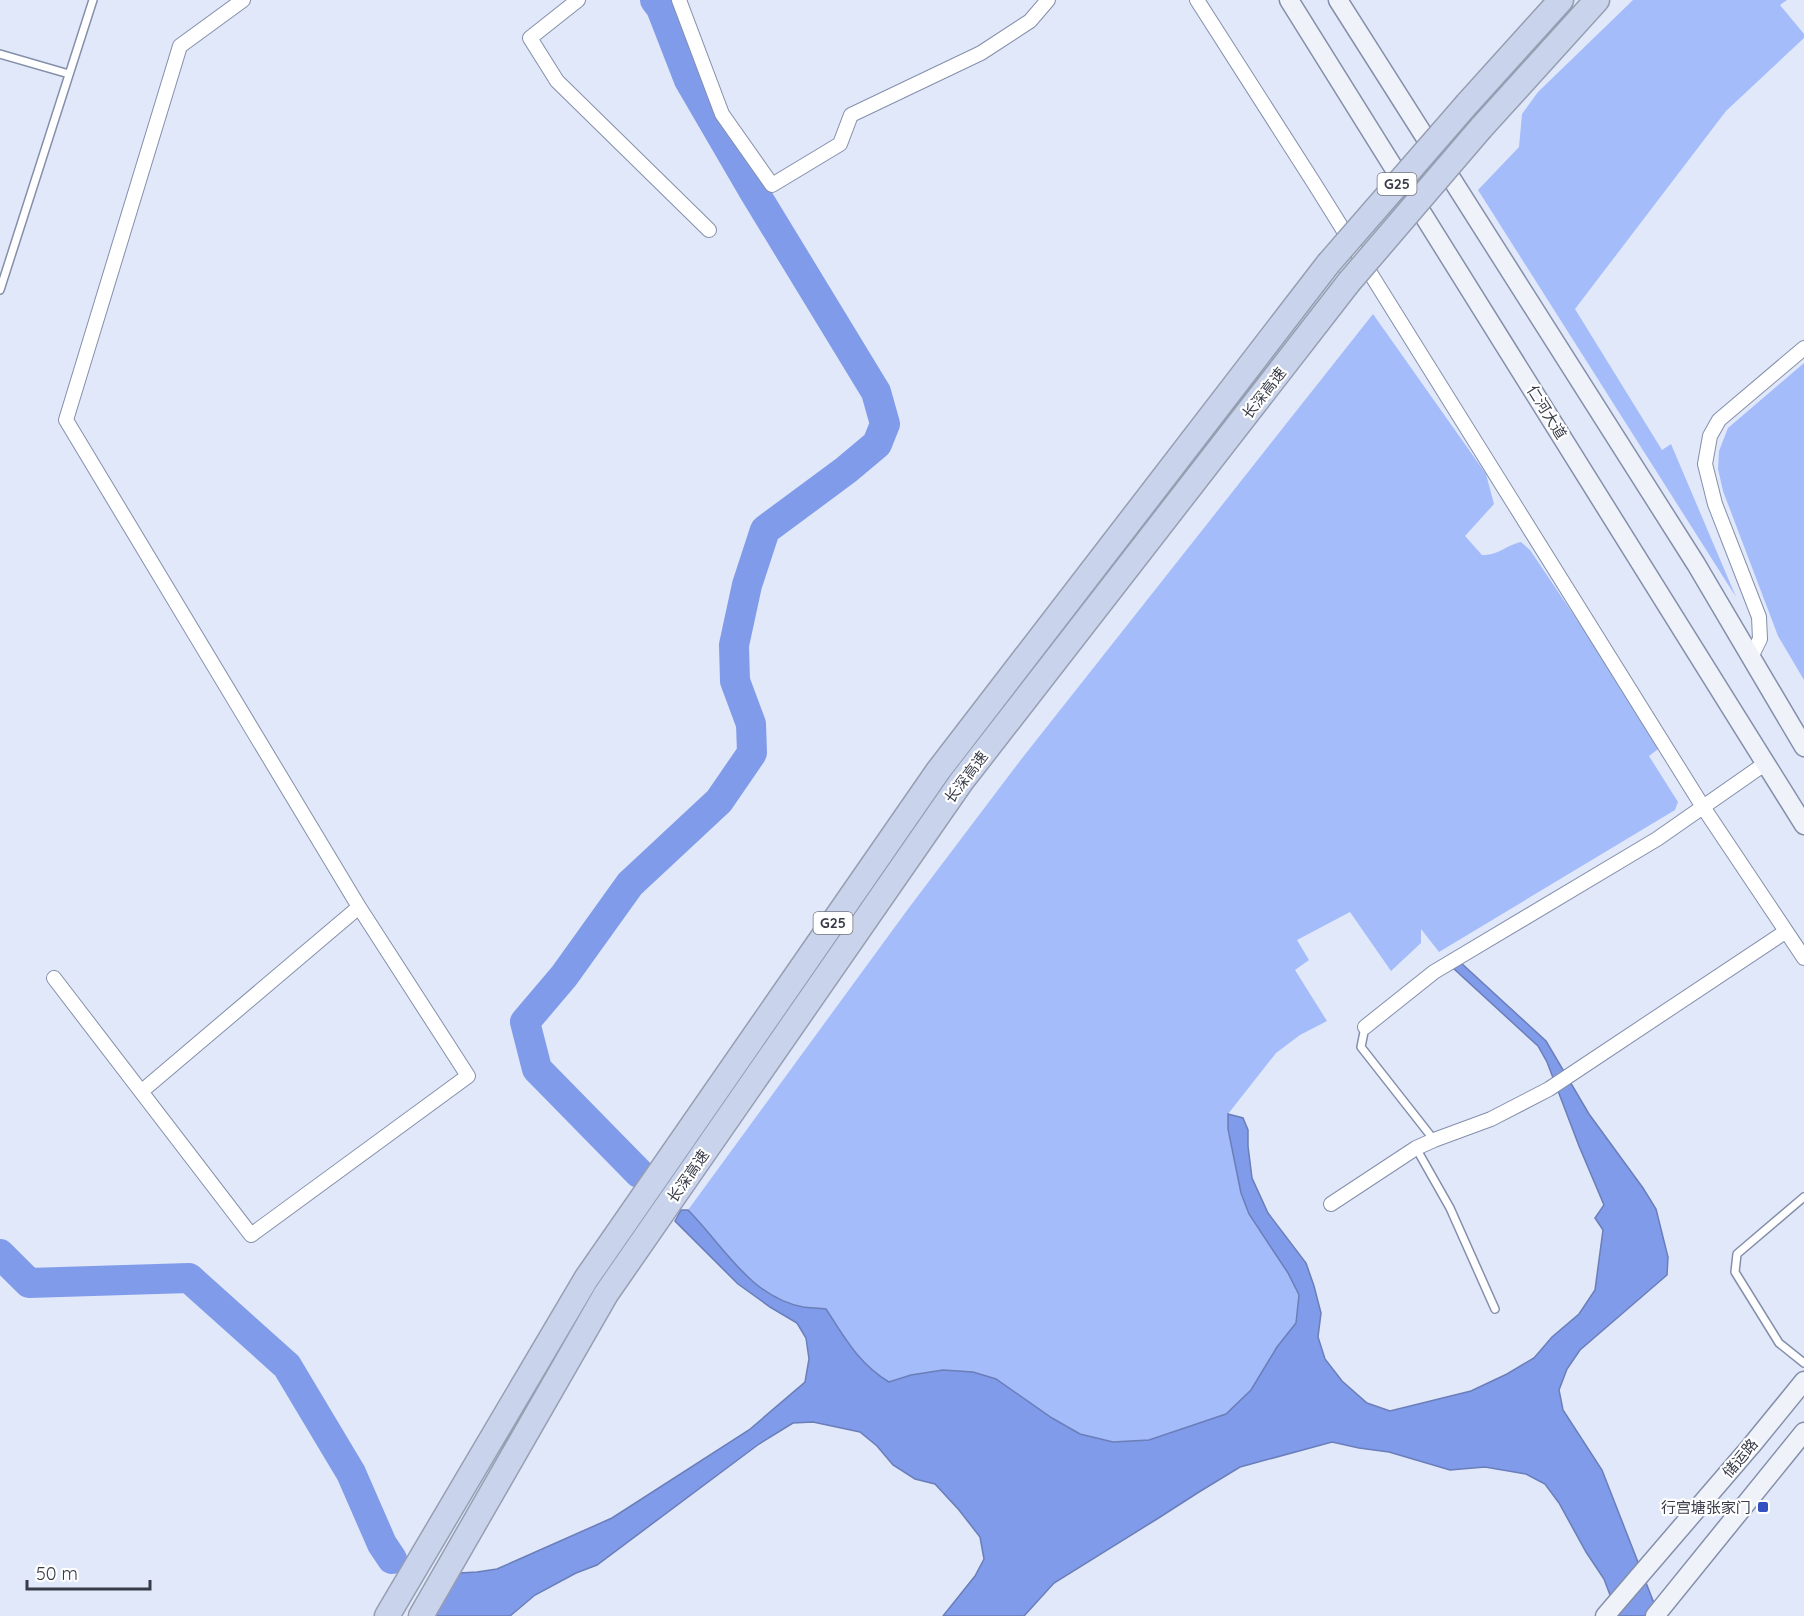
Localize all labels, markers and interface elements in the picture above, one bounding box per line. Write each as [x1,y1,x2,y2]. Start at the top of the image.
road number: G25 [1378,173,1416,195]
street label: 长深高速 [1238,364,1290,422]
street label: 仁河大道 [1523,382,1571,442]
street label: 长深高速 [940,747,992,807]
road number: G25 [814,912,852,934]
street label: 长深高速 [663,1146,713,1206]
street label: 储运路 [1718,1435,1762,1481]
place label: 行宫塘张家门 [1661,1498,1751,1517]
marker: 行宫塘张家门 [1756,1500,1770,1514]
scale bar [27,1553,150,1591]
text: 50 m [36,1562,78,1585]

